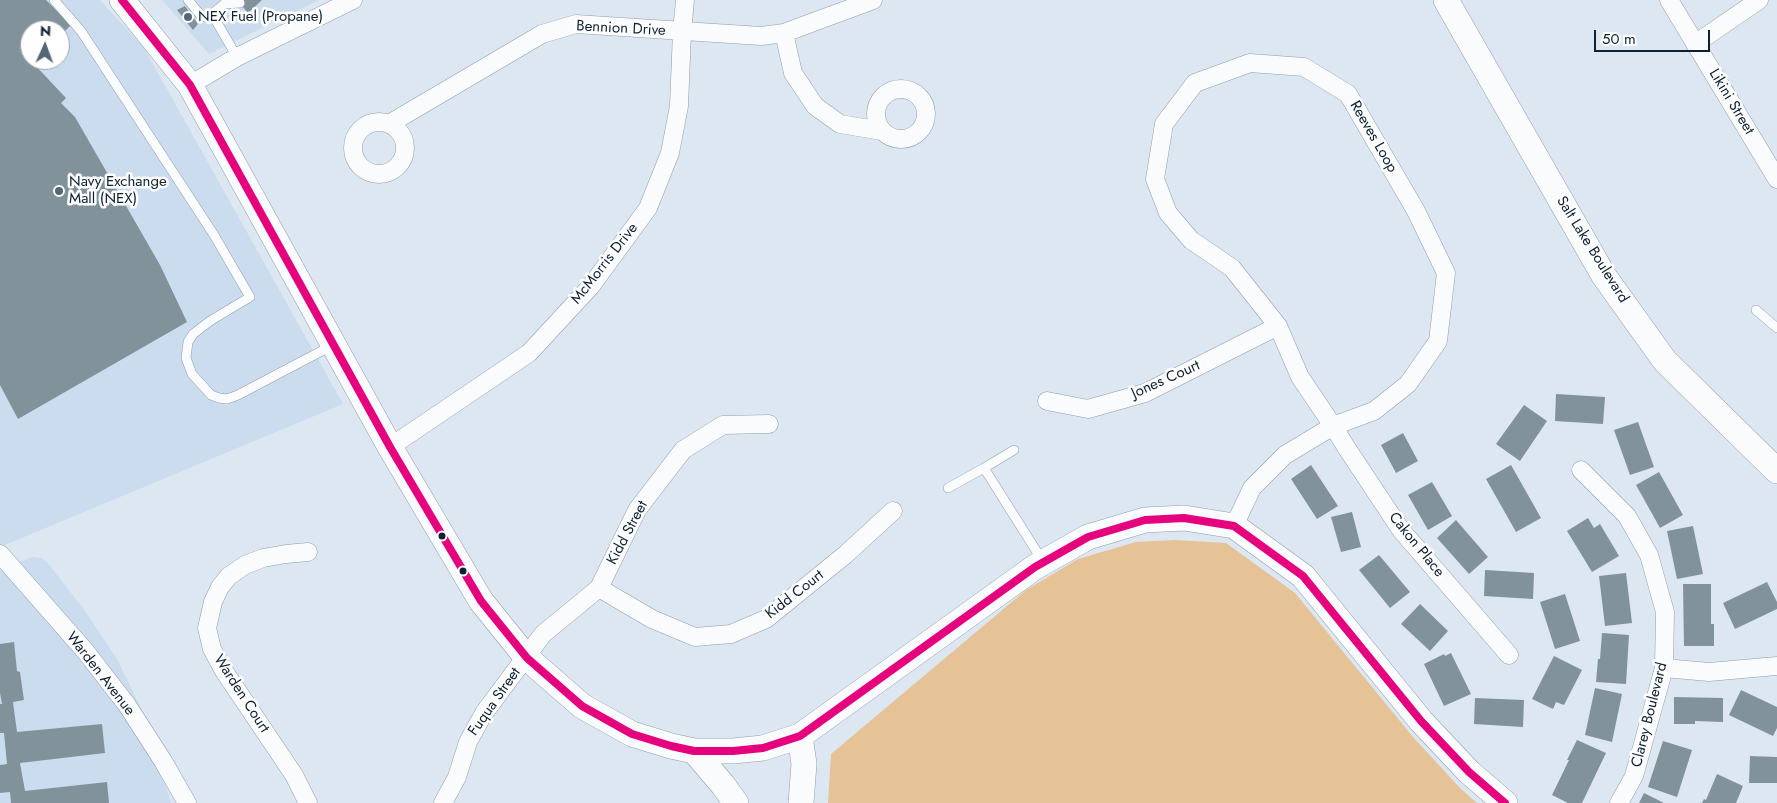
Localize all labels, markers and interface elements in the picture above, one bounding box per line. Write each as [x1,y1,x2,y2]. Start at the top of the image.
place label: NEX Fuel (Propane) [198,8,323,26]
marker: NEX Fuel (Propane) [182,11,194,23]
street label: Bennion Drive [576,18,666,40]
north arrow [20,20,70,70]
scale bar [1597,20,1713,52]
text: N [40,21,51,41]
text: 50 m [1602,28,1636,50]
street label: Likini Street [1704,66,1758,138]
street label: Reeves Loop [1345,98,1401,176]
place label: Navy Exchange Mall (NEX) [69,173,167,208]
marker: Navy Exchange Mall (NEX) [53,185,65,197]
street label: Salt Lake Boulevard [1552,193,1632,307]
street label: McMorris Drive [568,220,642,308]
street label: Jones Court [1129,357,1203,403]
street label: Kidd Street [604,498,652,568]
street label: Cakon Place [1384,509,1448,581]
unlabelled marker [437,531,447,541]
unlabelled marker [458,566,468,576]
street label: Kidd Court [762,567,828,623]
street label: Warden Avenue [62,629,138,719]
street label: Warden Court [209,652,273,736]
street label: Clarey Boulevard [1628,661,1672,769]
street label: Fuqua Street [465,664,525,740]

